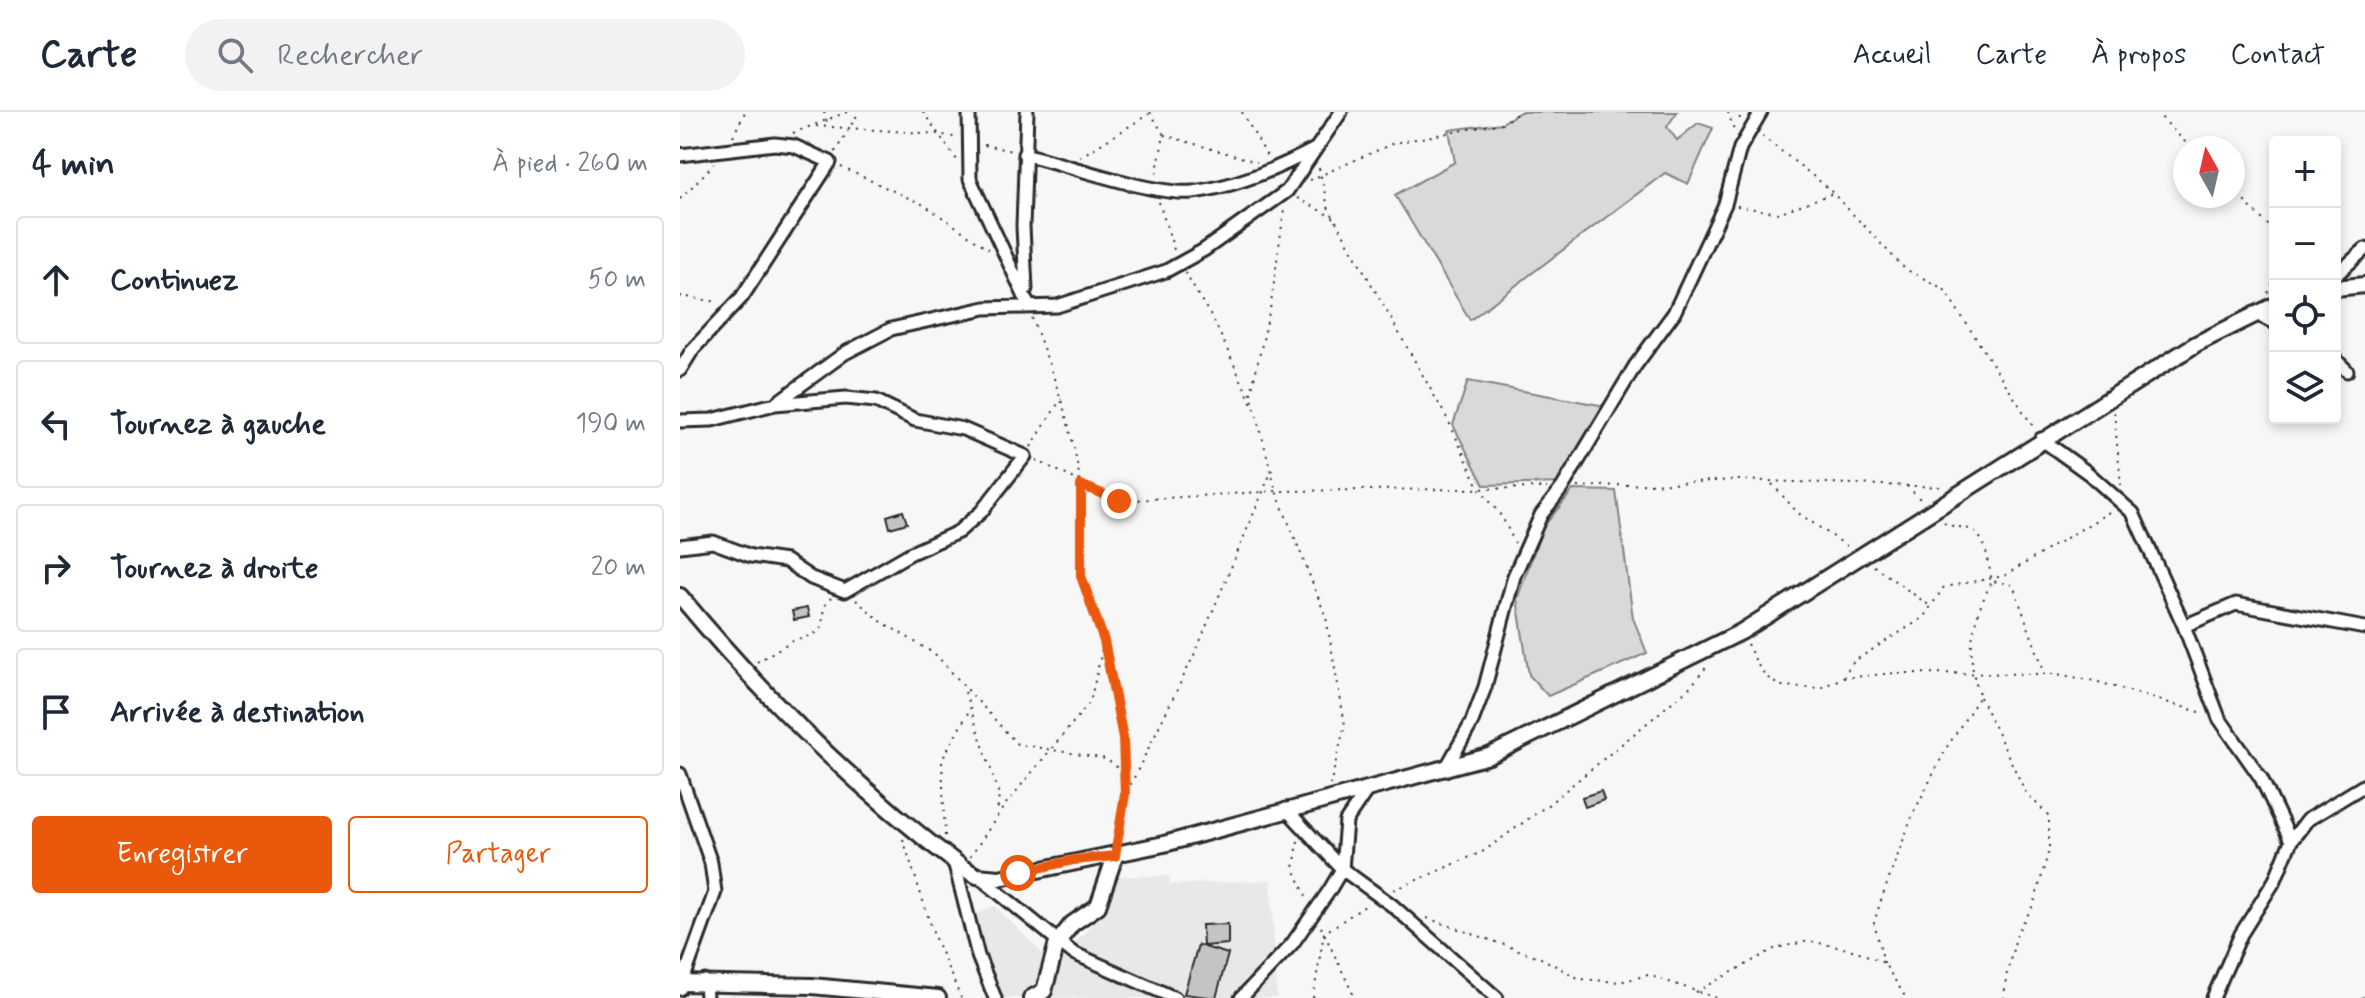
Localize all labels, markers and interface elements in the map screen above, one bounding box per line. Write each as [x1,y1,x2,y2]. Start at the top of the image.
search box [185,19,745,91]
text: Carte [40,31,137,80]
icon: search [213,33,257,77]
text: Rechercher [277,36,423,75]
text: Accueil [1853,37,1931,74]
text: Carte [1975,37,2047,74]
text: À propos [2091,37,2186,74]
text: Contact [2230,37,2325,74]
north arrow [2173,136,2245,208]
map controls [2269,136,2341,424]
button: + [2269,136,2341,208]
text: 4 min [32,142,115,187]
text: À pied · 260 m [492,147,648,181]
button: − [2269,208,2341,280]
icon: ahead [34,258,78,302]
text: Continuez [110,261,239,300]
text: 50 m [588,263,646,297]
button: locate [2269,280,2341,352]
button: layers [2269,352,2341,424]
icon: left [34,402,78,446]
text: Tournez à gauche [110,405,326,444]
text: 190 m [576,407,646,441]
route end [1101,483,1137,519]
icon: right [34,546,78,590]
text: Tournez à droite [110,549,319,588]
text: 20 m [591,551,646,585]
icon: arrive [34,690,78,734]
text: Arrivée à destination [110,693,365,732]
button: Enregistrer [32,816,332,893]
button: Partager [348,816,648,893]
route start [1000,855,1036,891]

